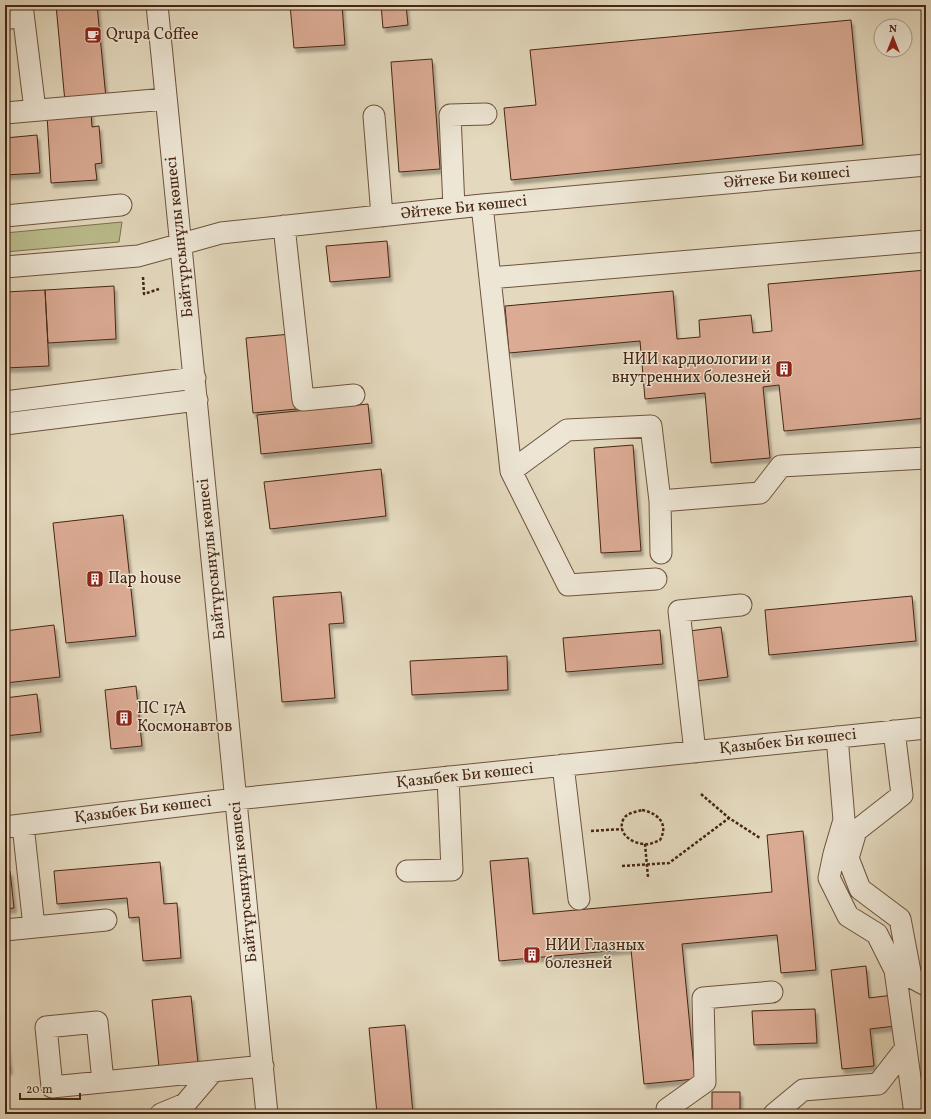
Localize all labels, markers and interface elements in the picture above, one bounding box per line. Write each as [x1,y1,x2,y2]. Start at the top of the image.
north arrow [873,18,913,58]
text: N [889,22,897,37]
place label: Qrupa Coffee [106,24,199,46]
cafe icon: Qrupa Coffee [83,25,103,45]
street label: Байтұрсынұлы көшесі [161,155,199,319]
street label: Әйтеке Би көшесі [723,161,851,194]
street label: Әйтеке Би көшесі [400,190,528,226]
place label: НИИ кардиологии и внутренних болезней [612,349,771,389]
building icon: НИИ кардиологии и внутренних болезней [774,359,794,379]
street label: Байтұрсынұлы көшесі [193,477,231,641]
place label: Пар house [108,568,181,590]
building icon: Пар house [85,569,105,589]
place label: ПС 17А Космонавтов [137,698,232,738]
building icon: ПС 17А Космонавтов [114,708,134,728]
street label: Қазыбек Би көшесі [718,724,858,760]
street label: Қазыбек Би көшесі [395,758,535,794]
street label: Қазыбек Би көшесі [73,791,213,829]
street label: Байтұрсынұлы көшесі [225,800,263,964]
place label: НИИ Глазных болезней [545,935,645,975]
building icon: НИИ Глазных болезней [522,945,542,965]
scale bar [20,1075,80,1101]
text: 20 m [26,1082,53,1098]

